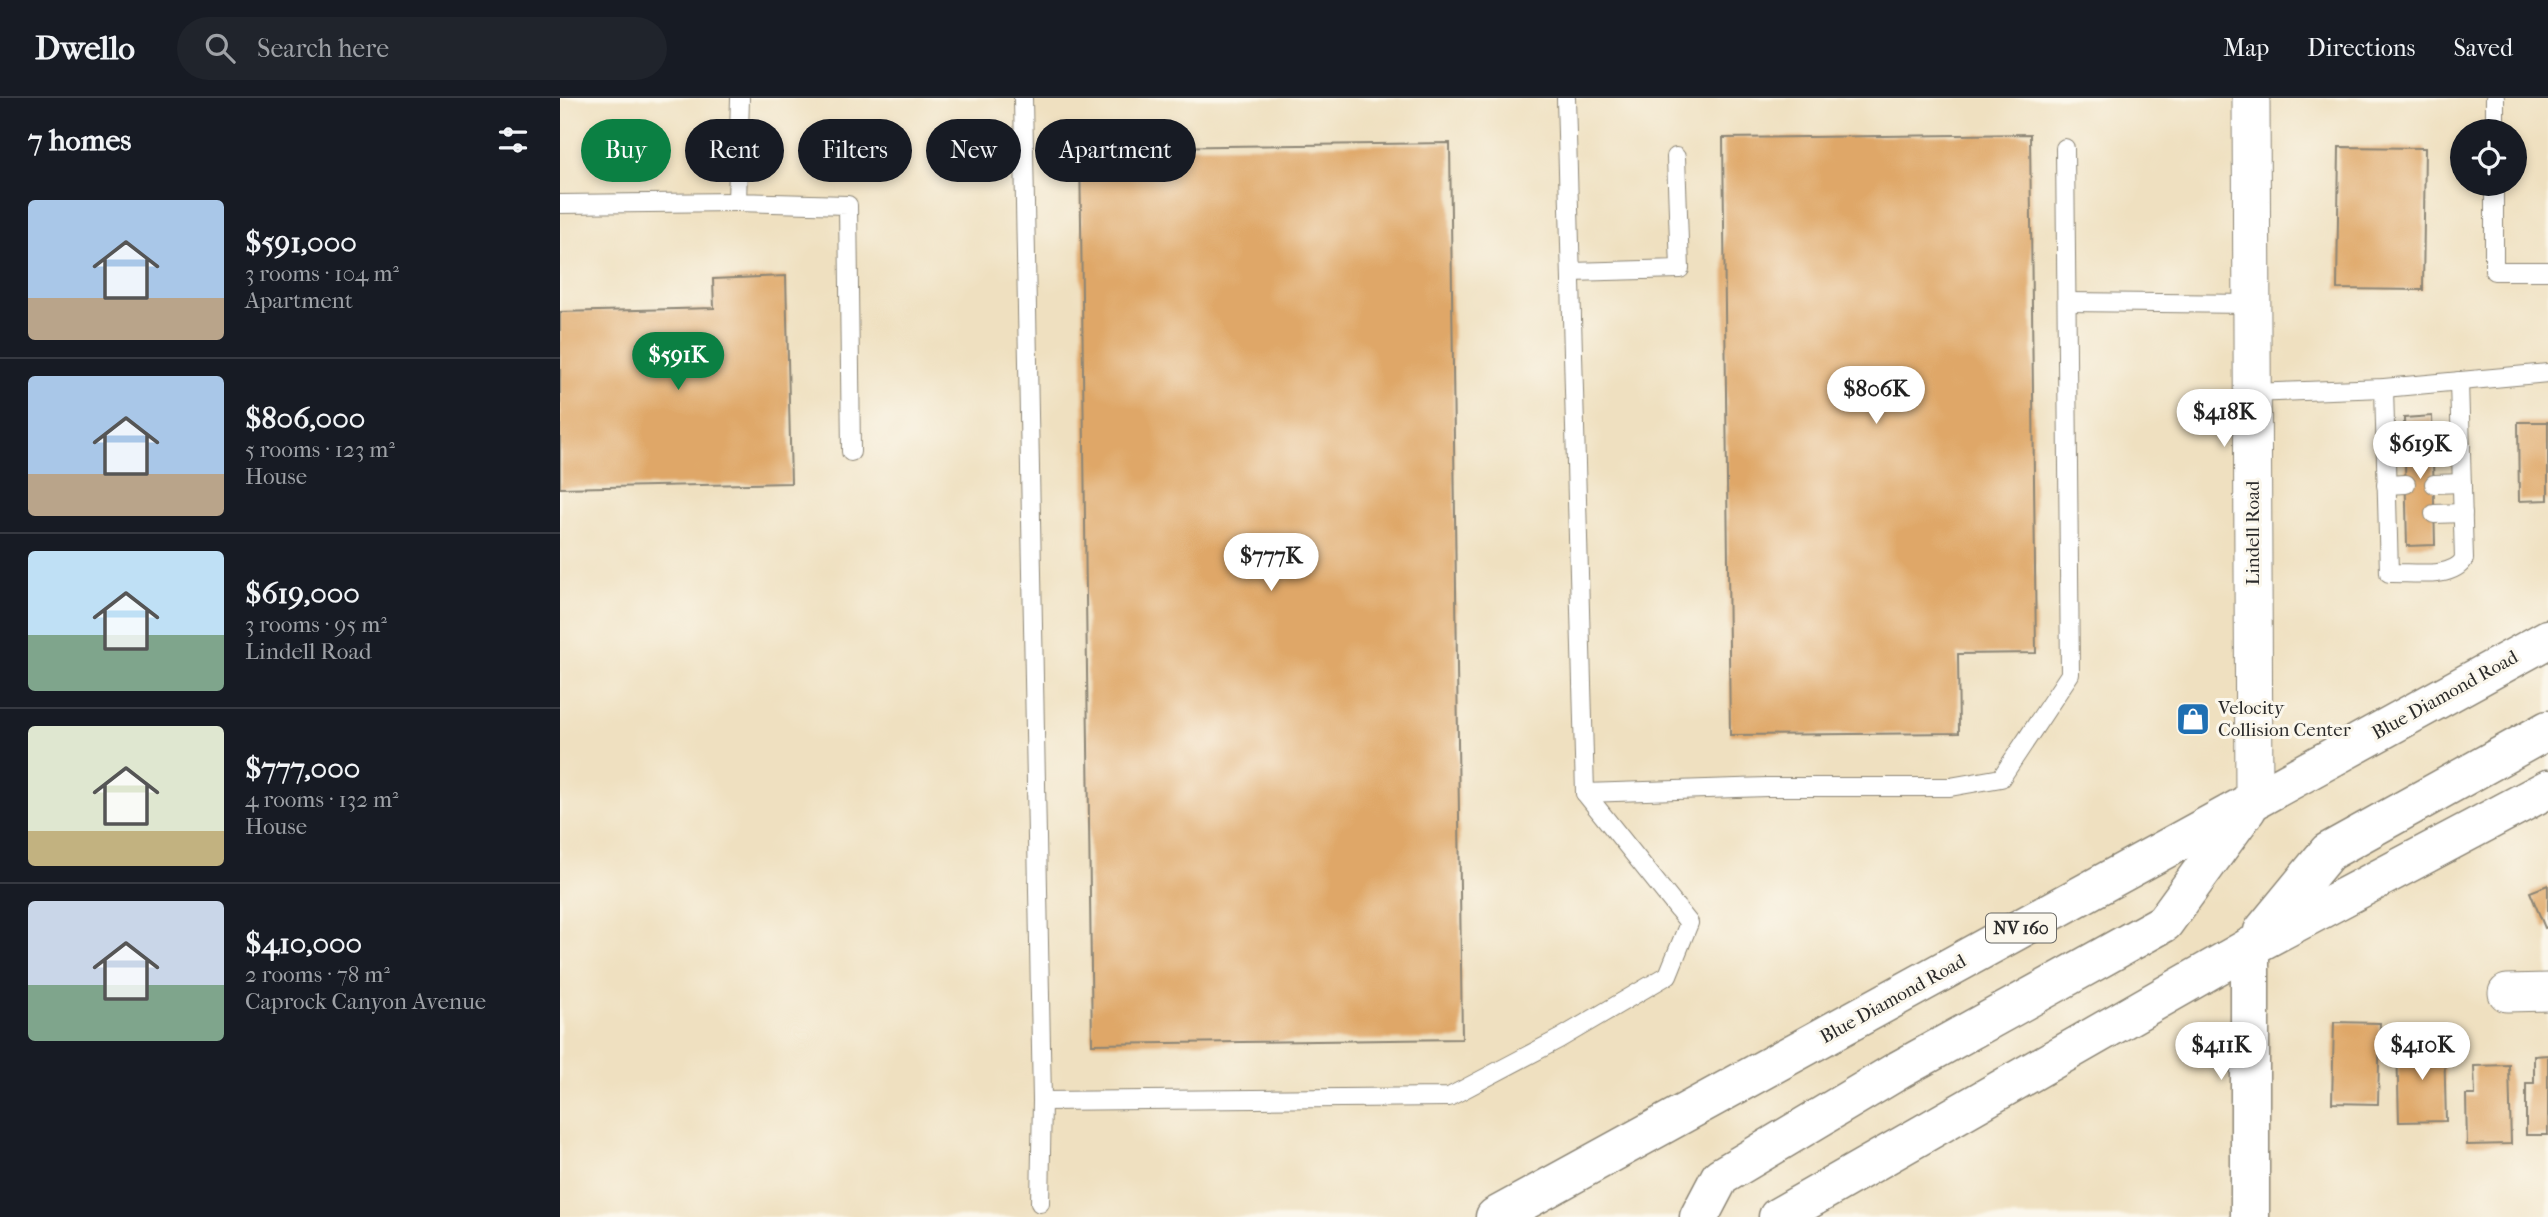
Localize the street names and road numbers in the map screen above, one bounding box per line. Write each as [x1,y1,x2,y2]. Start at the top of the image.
street label: Lindell Road [2242,480,2264,585]
street label: Blue Diamond Road [2368,645,2522,744]
road number: NV 160 [1986,914,2056,942]
street label: Blue Diamond Road [1816,949,1970,1048]

